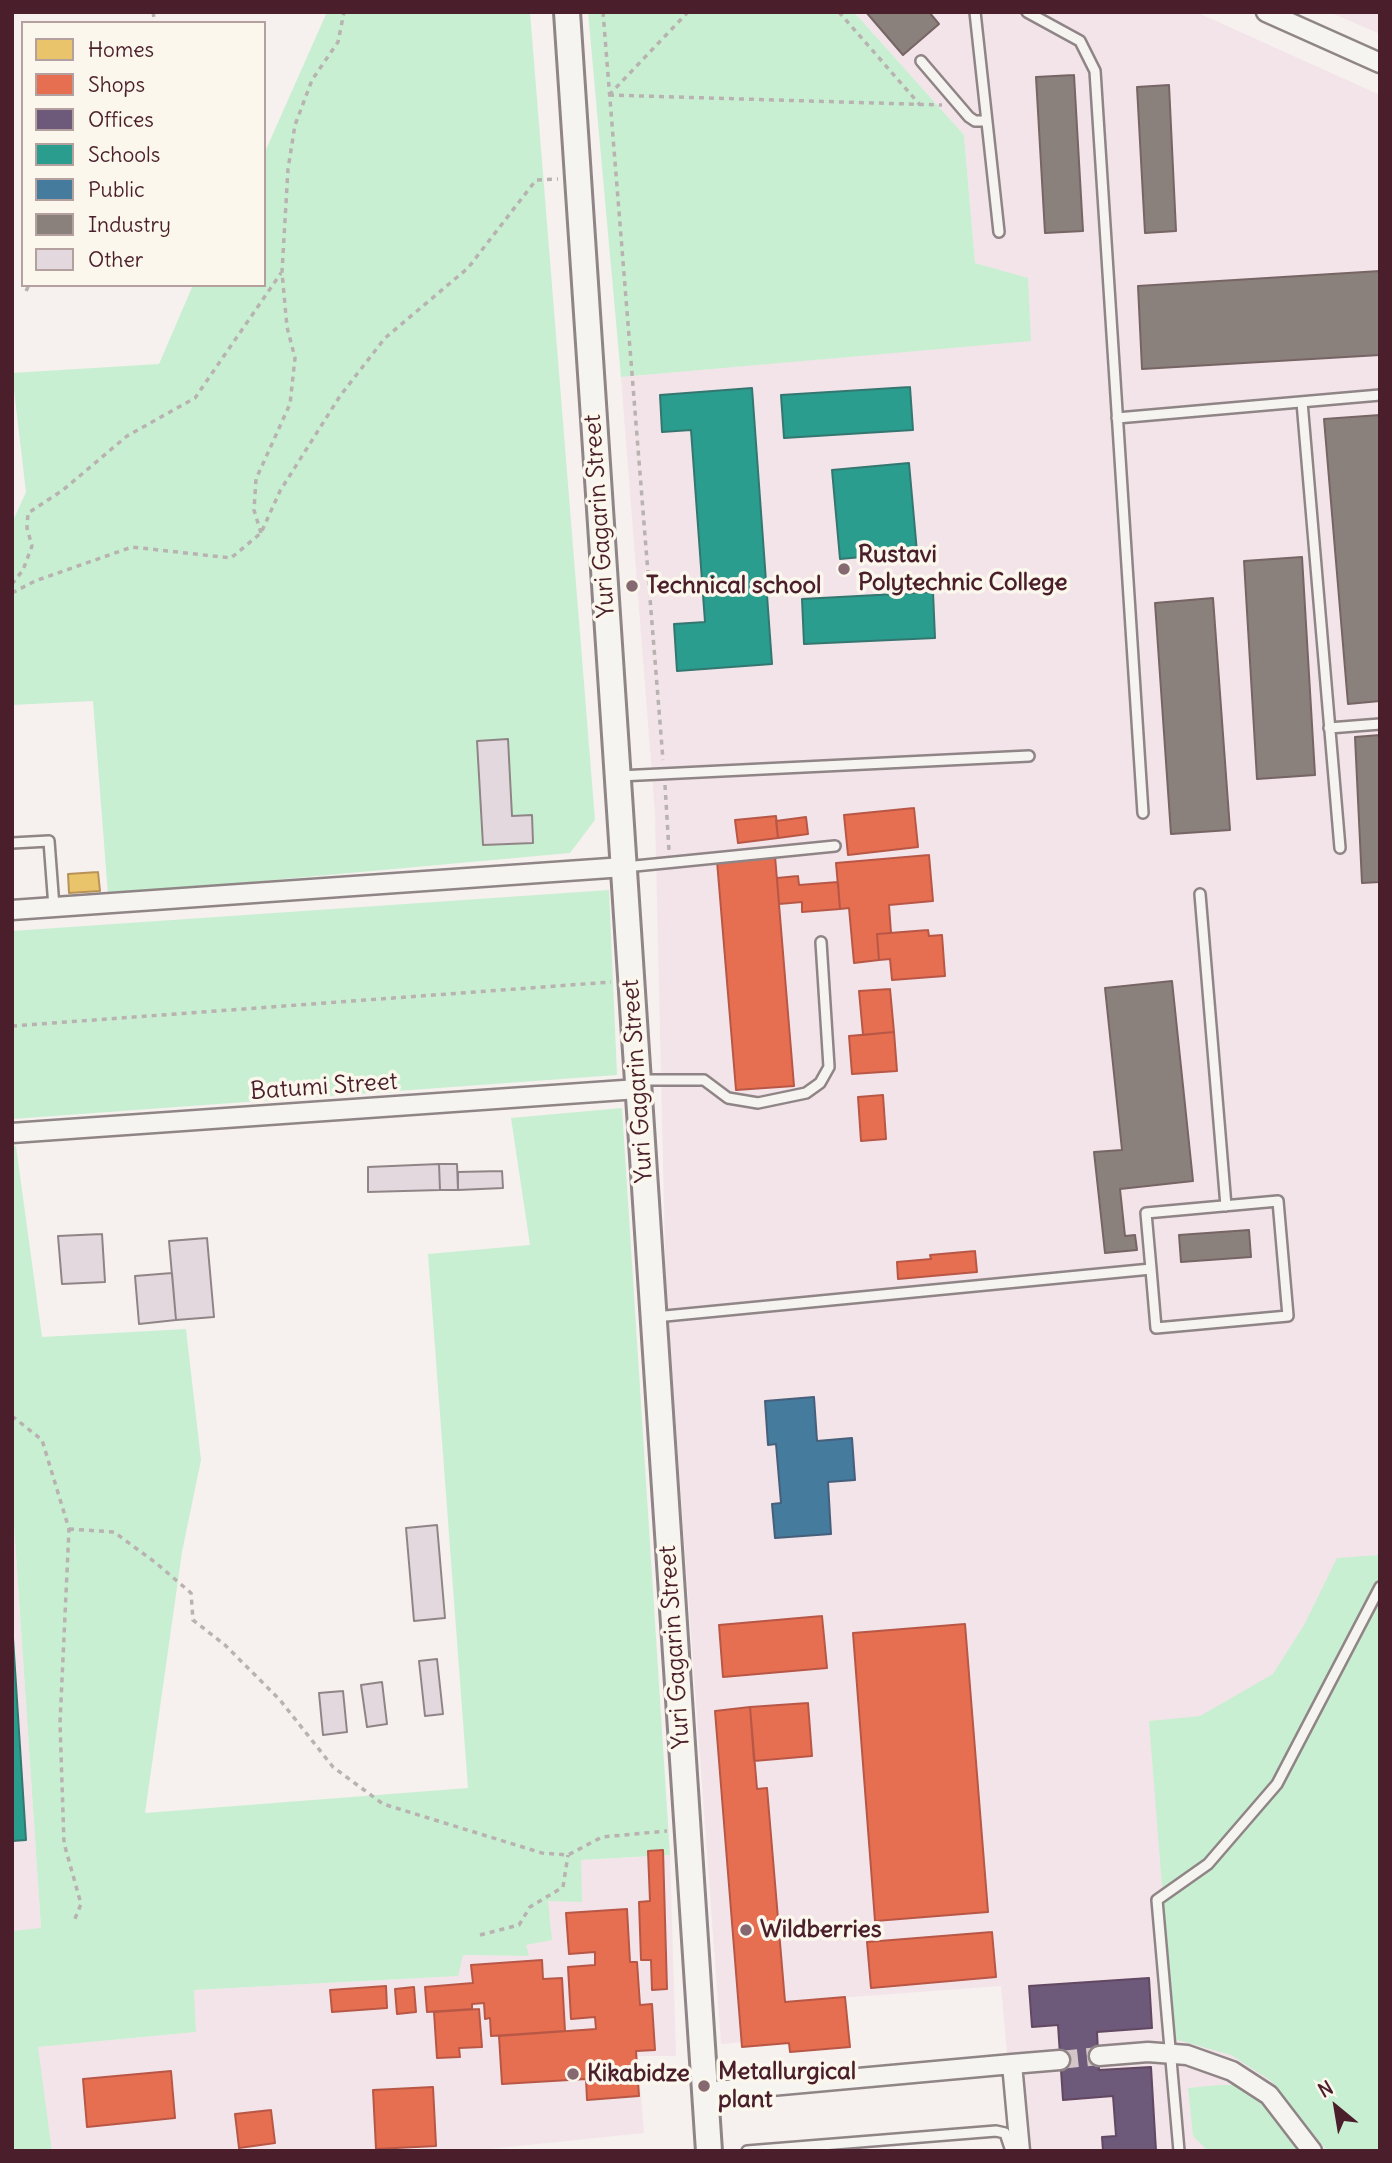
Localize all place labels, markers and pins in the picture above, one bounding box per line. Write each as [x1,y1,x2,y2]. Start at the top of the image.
place label: Rustavi Polytechnic College [858,541,1067,597]
marker: Rustavi Polytechnic College [836,561,852,577]
place label: Technical school [646,572,821,600]
marker: Technical school [624,578,640,594]
place label: Wildberries [760,1916,882,1944]
marker: Wildberries [738,1922,754,1938]
place label: Metallurgical plant [718,2058,856,2114]
place label: Kikabidze [587,2060,690,2088]
marker: Kikabidze [565,2066,581,2082]
marker: Metallurgical plant [696,2078,712,2094]

